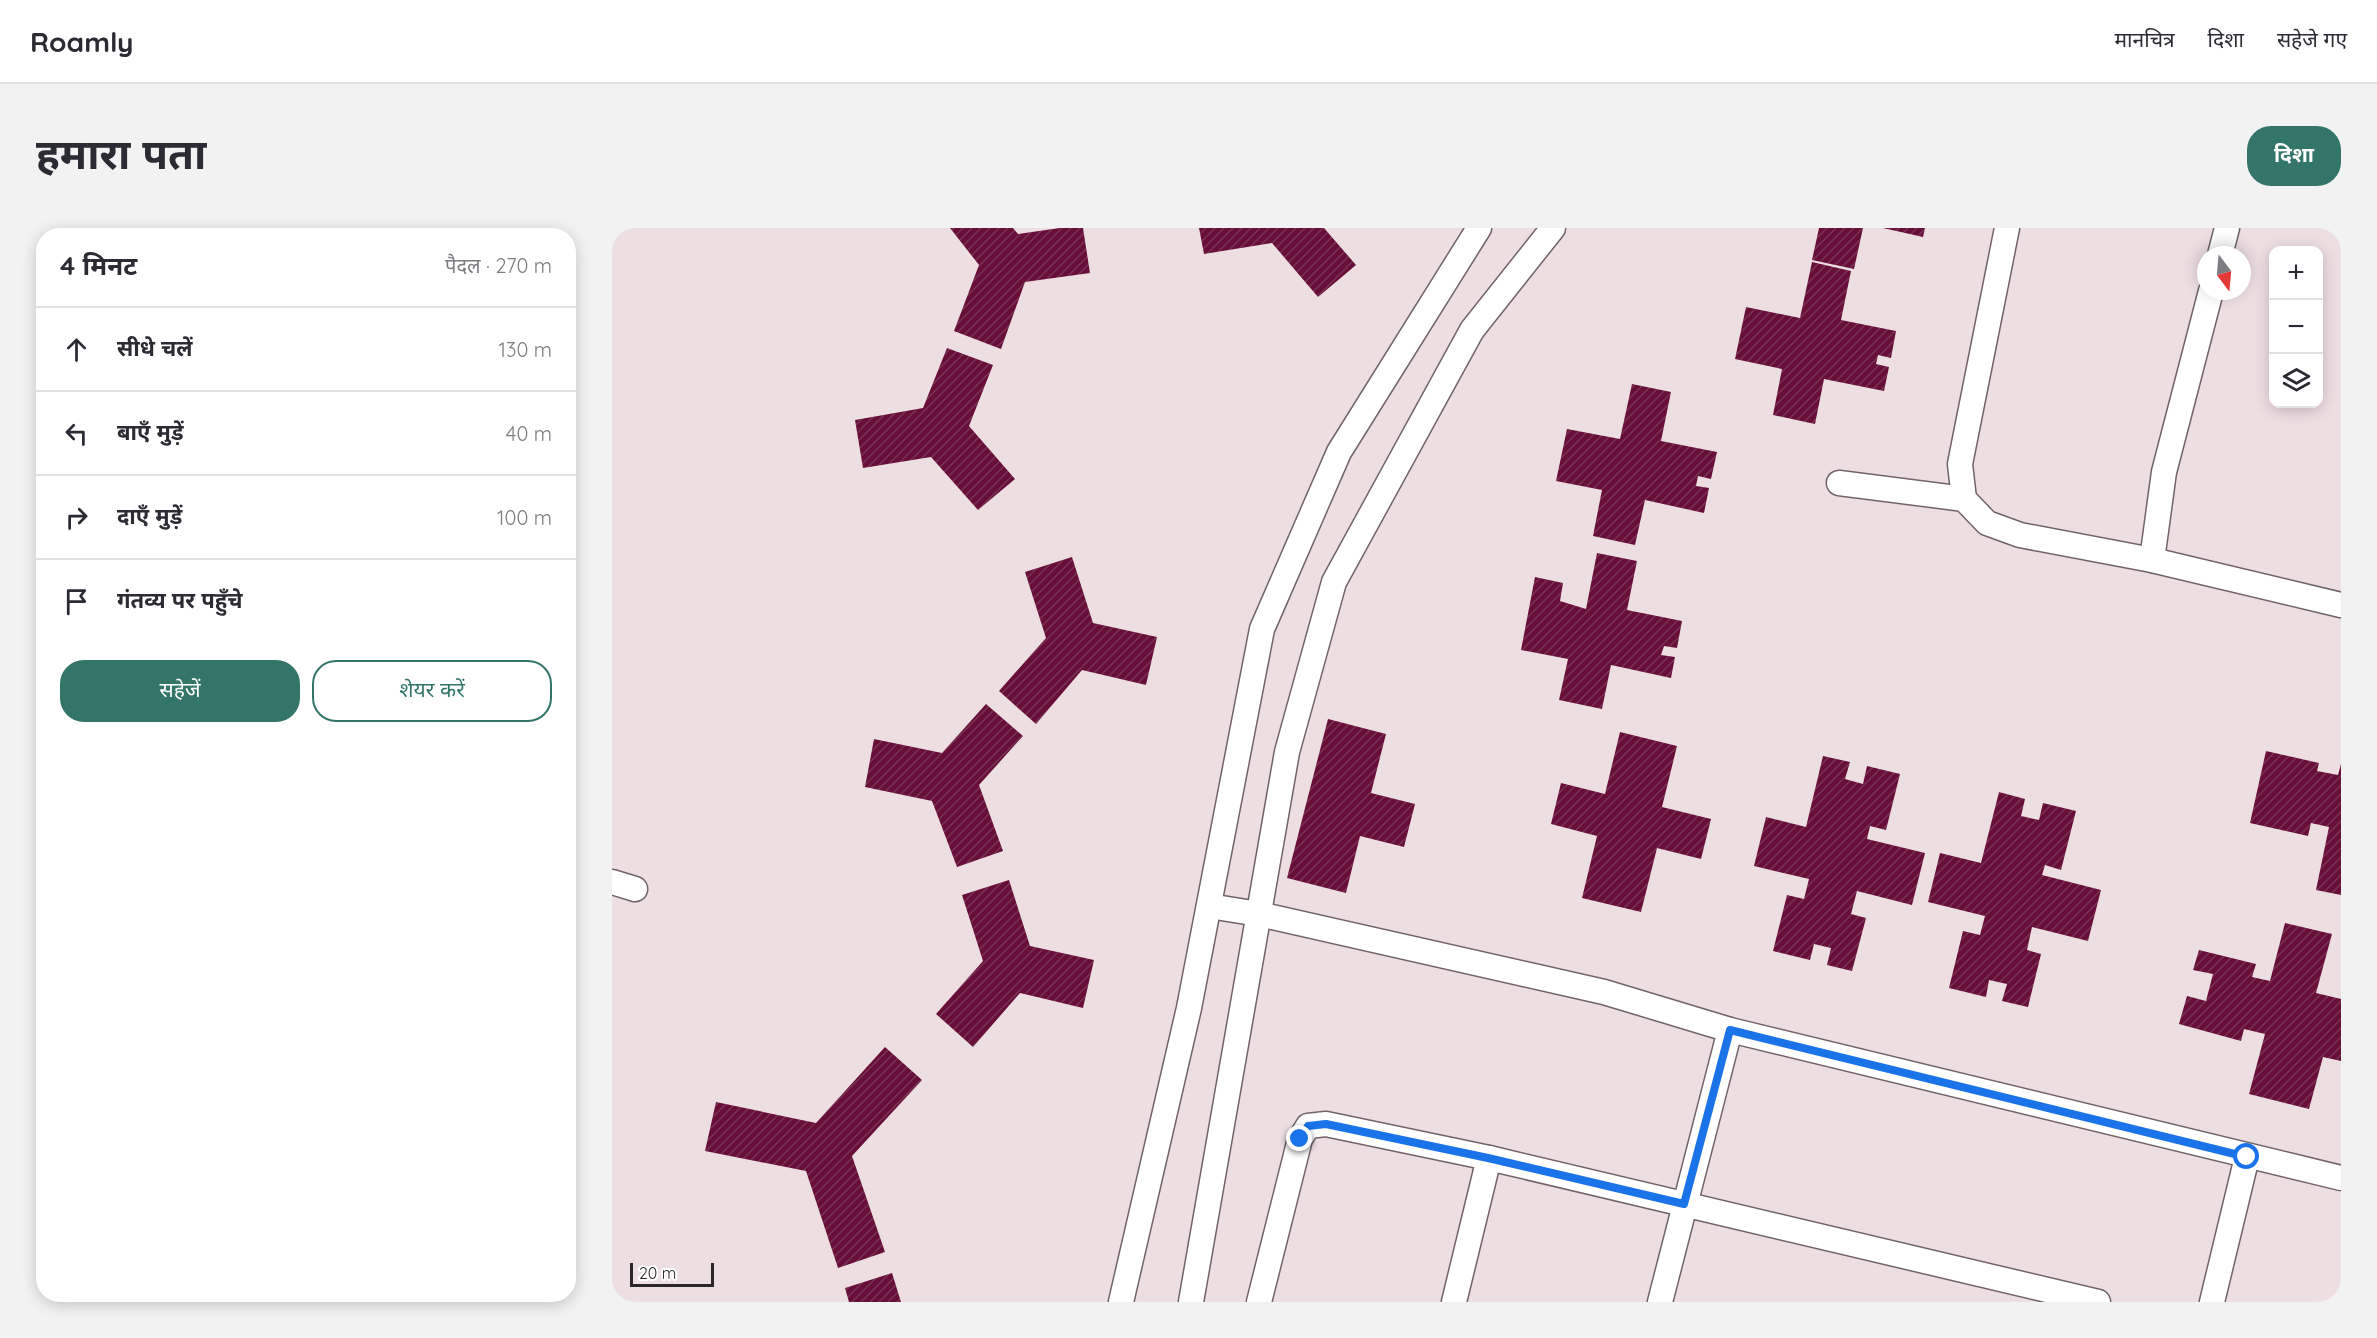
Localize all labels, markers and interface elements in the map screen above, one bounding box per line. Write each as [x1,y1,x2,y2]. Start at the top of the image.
text: Roamly [30,24,134,59]
text: मानचित्र [2115,26,2175,52]
text: दिशा [2208,26,2244,52]
text: सहेजे गए [2277,26,2347,52]
button: दिशा [2247,126,2341,186]
text: हमारा पता [36,127,206,180]
north arrow [2197,246,2251,300]
map controls [2269,246,2323,408]
button: + [2269,246,2323,300]
text: 4 मिनट [60,249,137,282]
text: पैदल · 270 m [445,253,552,278]
button: − [2269,300,2323,354]
icon: ahead [60,333,93,366]
text: सीधे चलें [117,334,193,362]
text: 130 m [499,337,552,362]
button: layers [2269,354,2323,408]
icon: left [60,417,93,450]
text: बाएँ मुड़ें [117,418,183,446]
text: 40 m [506,421,552,446]
icon: right [60,501,93,534]
text: दाएँ मुड़ें [117,502,182,530]
text: 100 m [497,505,552,530]
icon: arrive [60,585,93,618]
text: गंतव्य पर पहुँचे [117,586,242,614]
button: सहेजें [60,660,300,722]
button: शेयर करें [312,660,552,722]
route end [1286,1125,1312,1151]
route start [2233,1143,2259,1169]
scale bar [630,1260,714,1288]
text: 20 m [639,1263,676,1283]

